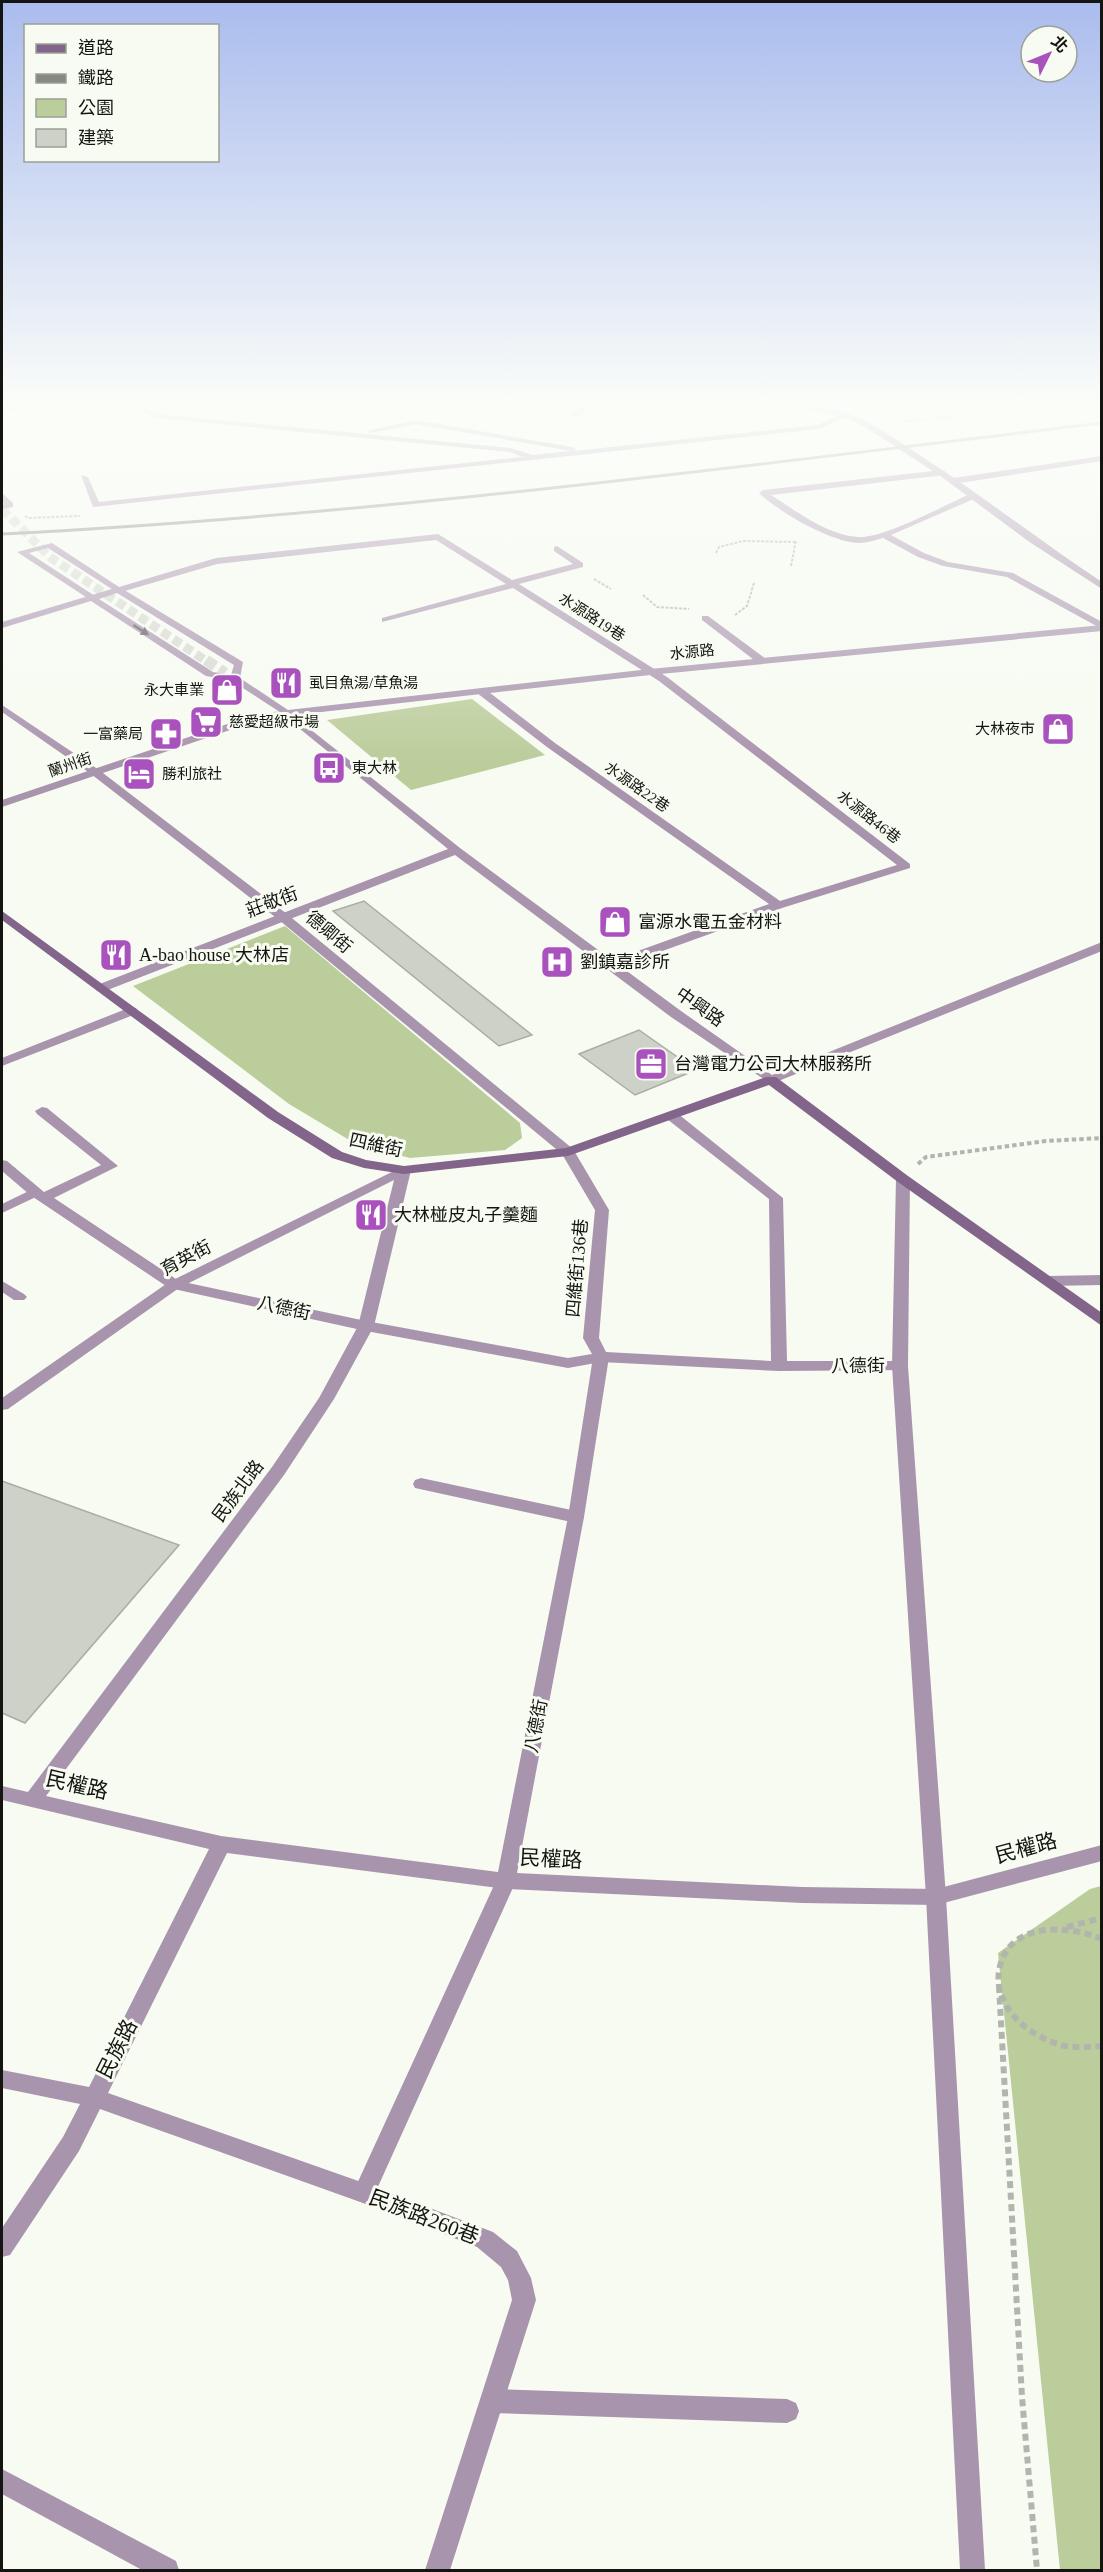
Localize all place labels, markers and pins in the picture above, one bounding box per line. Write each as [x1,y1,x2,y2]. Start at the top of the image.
restaurant icon: 虱目魚湯/草魚湯 [268,665,304,701]
shop icon: 永大車業 [209,672,245,708]
place label: 虱目魚湯/草魚湯 [309,674,418,691]
place label: 永大車業 [144,682,204,698]
supermarket icon: 慈愛超級市場 [188,704,224,740]
shop icon: 大林夜市 [1040,711,1076,747]
place label: 慈愛超級市場 [229,714,319,730]
pharmacy icon: 一富藥局 [148,716,184,752]
place label: 大林夜市 [975,721,1035,737]
place label: 一富藥局 [83,726,143,742]
bus stop icon: 東大林 [311,750,347,786]
hotel icon: 勝利旅社 [121,756,157,792]
place label: 東大林 [352,760,397,776]
place label: 勝利旅社 [162,766,222,782]
shop icon: 富源水電五金材料 [597,904,633,940]
place label: 富源水電五金材料 [638,912,782,932]
restaurant icon: A-bao house 大林店 [98,937,134,973]
hospital icon: 劉鎮嘉診所 [539,944,575,980]
place label: A-bao house 大林店 [139,945,289,965]
place label: 劉鎮嘉診所 [580,952,670,972]
office icon: 台灣電力公司大林服務所 [633,1046,669,1082]
place label: 台灣電力公司大林服務所 [674,1054,872,1074]
restaurant icon: 大林椪皮丸子羹麵 [353,1197,389,1233]
place label: 大林椪皮丸子羹麵 [394,1205,538,1225]

